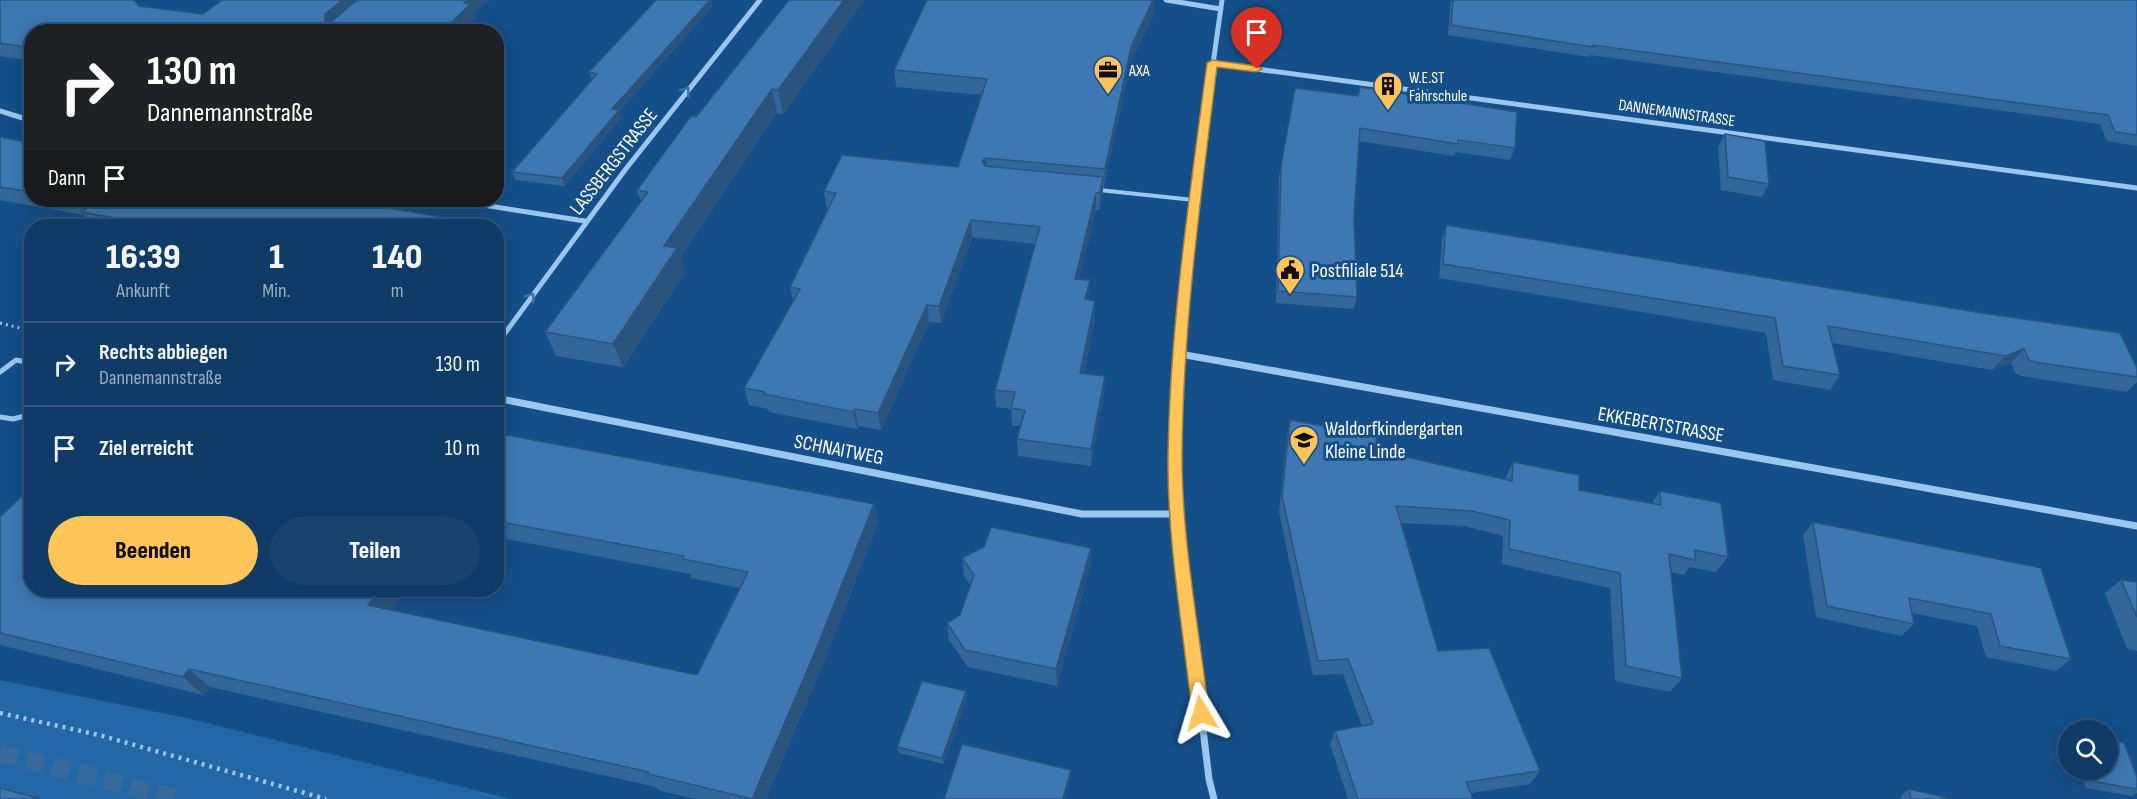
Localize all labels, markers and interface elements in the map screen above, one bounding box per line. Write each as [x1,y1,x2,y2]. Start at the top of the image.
pin [1231,7,1282,69]
icon: arrive [1240,16,1273,49]
text: 130 m [147,46,237,97]
icon: right [48,48,126,126]
office icon: AXA [1092,54,1124,96]
place label: AXA [1128,62,1150,81]
place label: W.E.ST Fahrschule [1409,69,1467,106]
building icon: W.E.ST Fahrschule [1372,70,1404,112]
one-way arrow [678,87,689,98]
street label: DANNEMANNSTRASSE [1617,96,1736,131]
text: Dannemannstraße [147,97,313,129]
street label: LASSBERGSTRASSE [565,104,663,220]
icon: arrive [98,162,131,195]
text: Dann [48,165,86,192]
text: 16:39 [106,236,181,279]
text: 1 [269,236,284,279]
text: 140 [372,236,422,279]
public building icon: Postfiliale 514 [1274,254,1306,296]
place label: Postfiliale 514 [1311,259,1404,283]
text: Ankunft [116,279,170,303]
text: Min. [262,279,290,303]
text: m [391,279,404,303]
one-way arrow [523,293,534,304]
text: Rechts abbiegen [99,339,228,366]
icon: right [48,348,81,381]
text: 130 m [436,351,480,378]
text: Dannemannstraße [99,366,222,390]
street label: EKKEBERTSTRASSE [1596,402,1726,448]
place label: Waldorfkindergarten Kleine Linde [1325,417,1463,464]
school or university icon: Waldorfkindergarten Kleine Linde [1288,424,1320,466]
street label: SCHNAITWEG [792,430,885,470]
icon: arrive [48,432,81,465]
text: Ziel erreicht [99,435,194,462]
text: 10 m [445,435,480,462]
button: Beenden [48,516,258,585]
button: Teilen [270,516,480,585]
position arrow [1169,681,1233,745]
map controls [2058,720,2118,780]
button: search [2058,720,2118,780]

